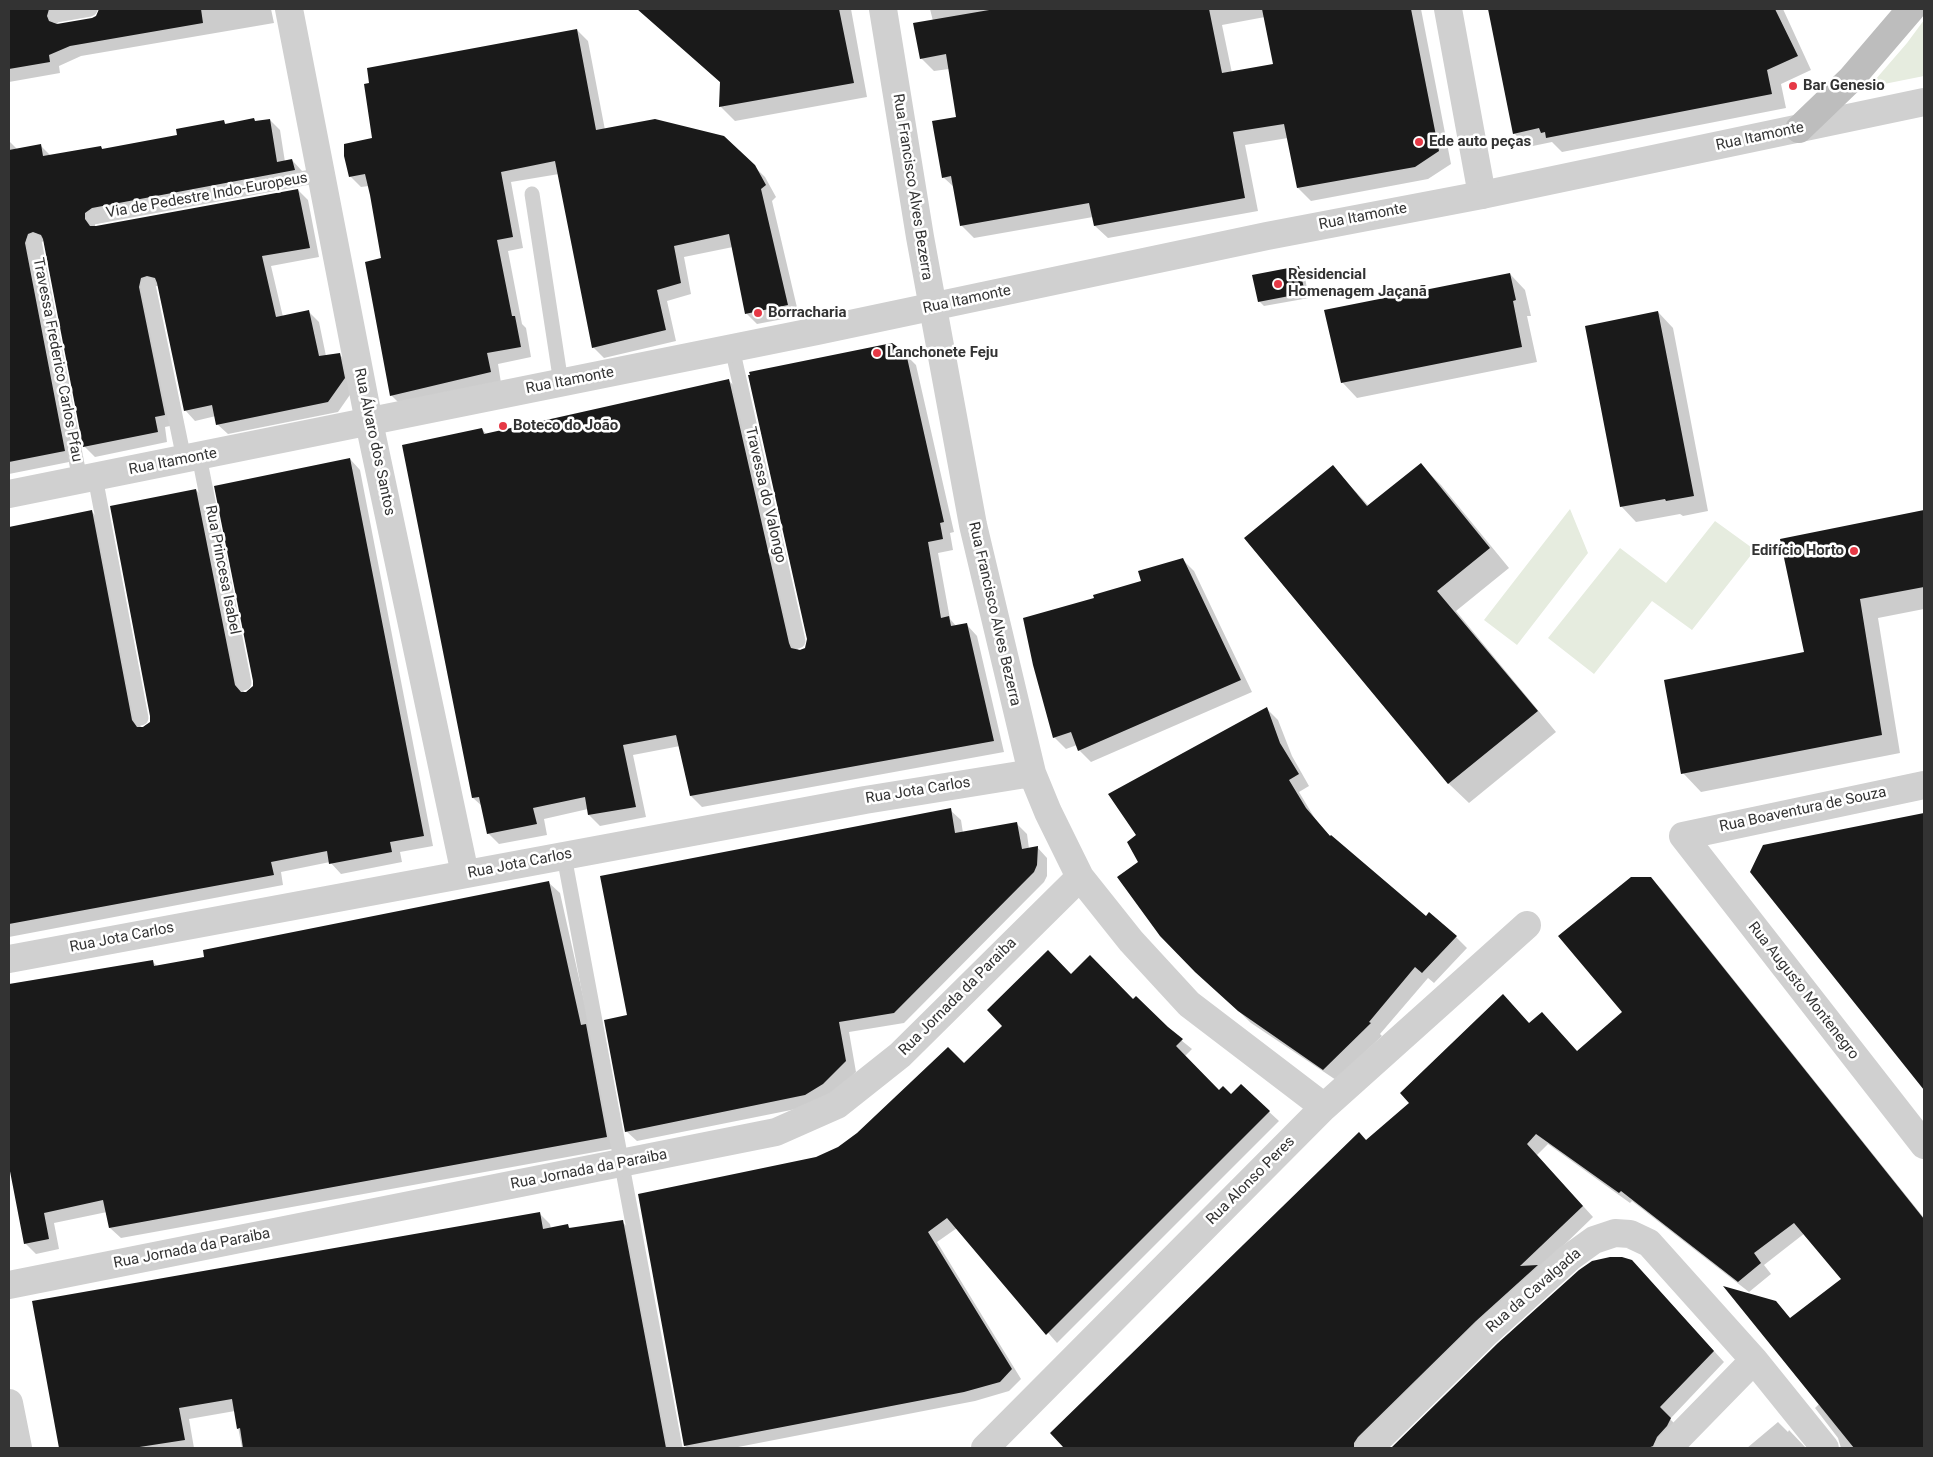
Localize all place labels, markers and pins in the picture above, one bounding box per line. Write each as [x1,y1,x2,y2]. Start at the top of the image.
place label: Bar Genesio [1803,77,1885,95]
marker: Bar Genesio [1787,80,1799,92]
place label: Ede auto peças [1429,133,1531,151]
marker: Ede auto peças [1413,136,1425,148]
place label: Residencial Homenagem Jaçanã [1288,266,1427,301]
marker: Residencial Homenagem Jaçanã [1272,278,1284,290]
place label: Borracharia [768,304,847,322]
marker: Borracharia [752,307,764,319]
place label: Lanchonete Feju [887,344,998,362]
marker: Lanchonete Feju [871,347,883,359]
place label: Boteco do João [513,417,618,435]
marker: Boteco do João [497,420,509,432]
place label: Edifício Horto [1752,542,1844,560]
marker: Edifício Horto [1848,545,1860,557]

